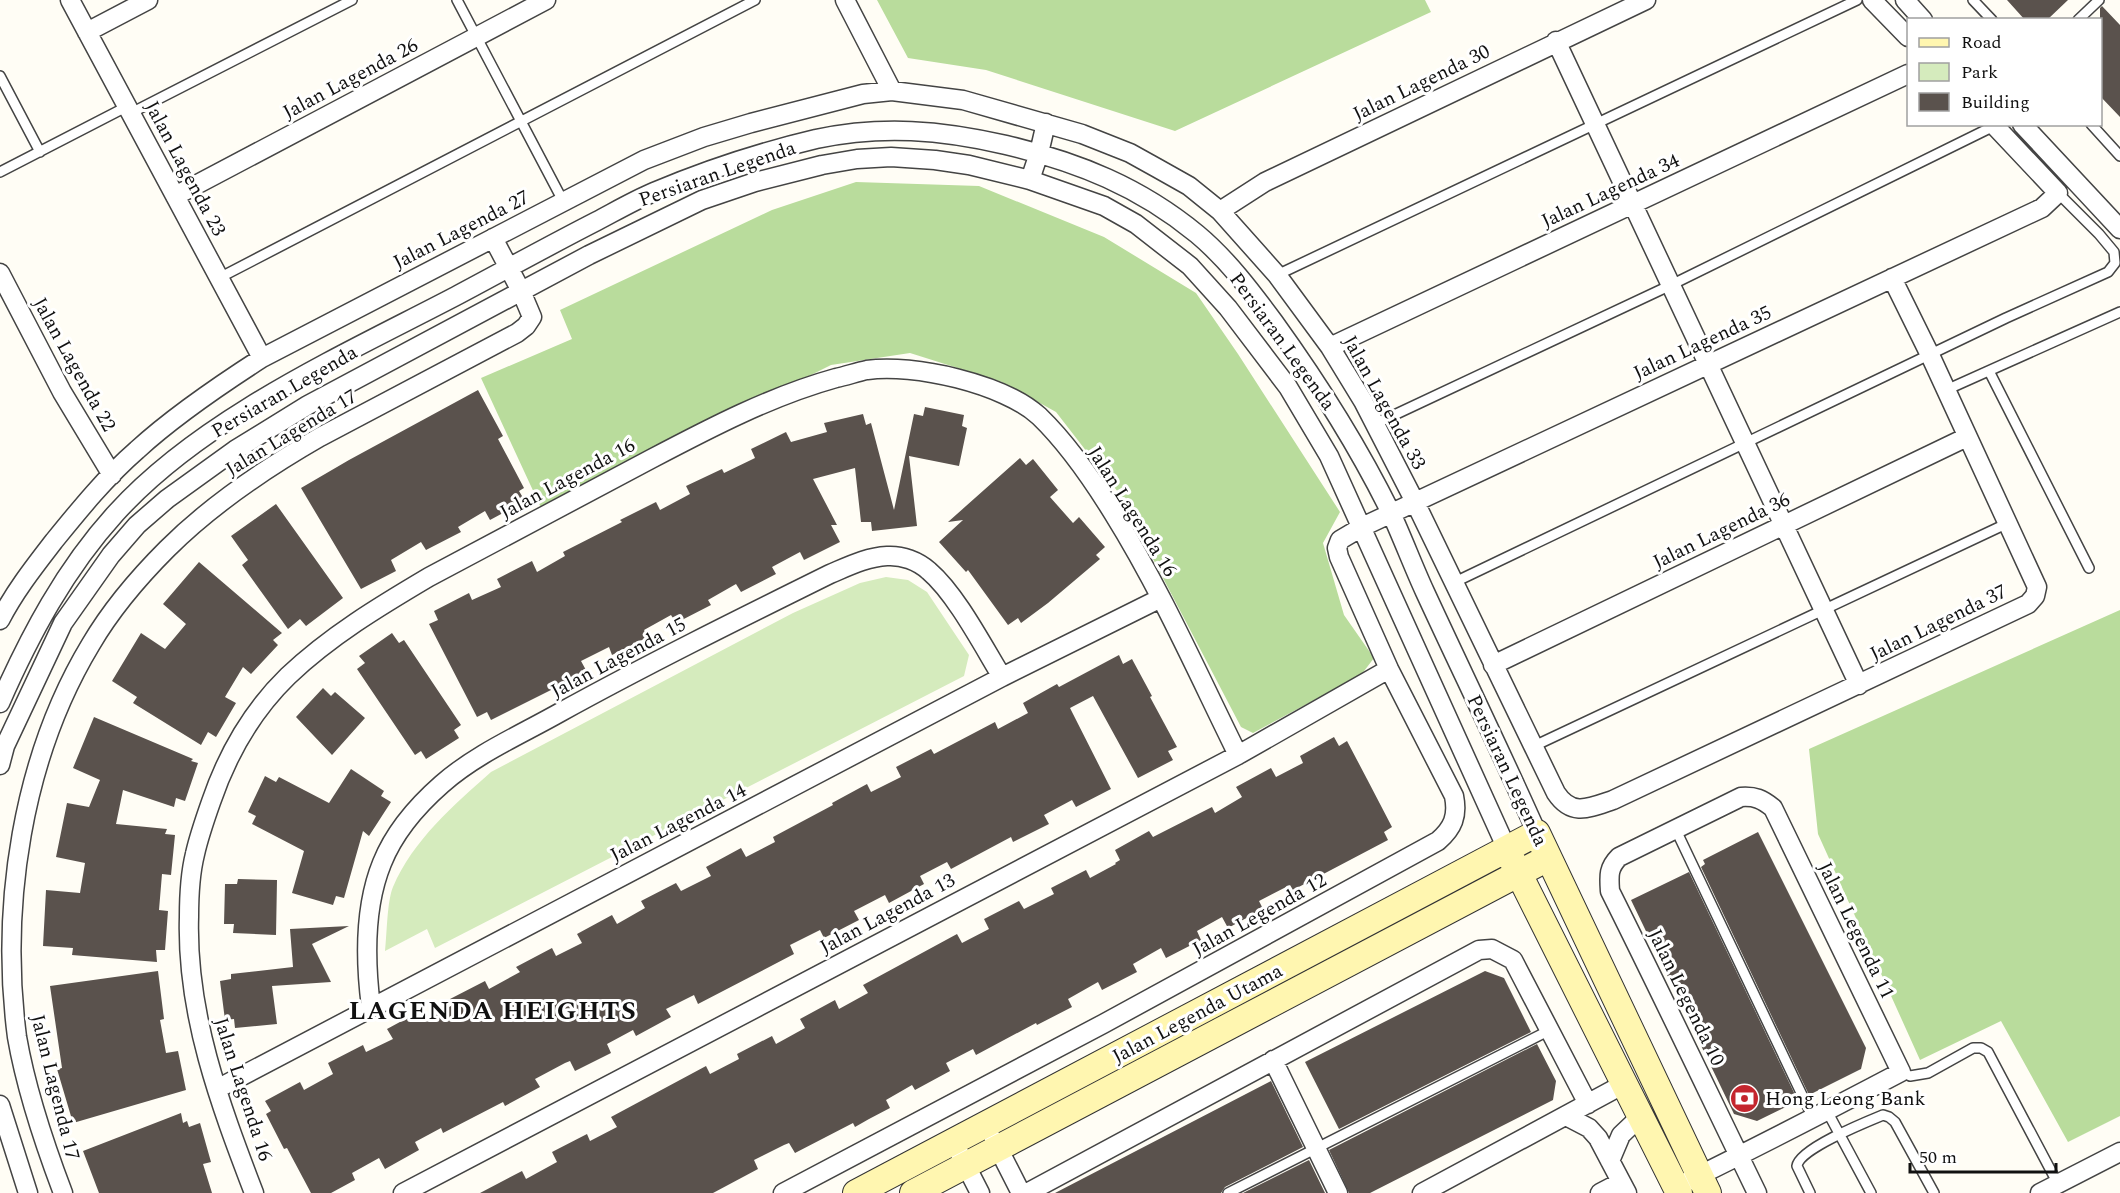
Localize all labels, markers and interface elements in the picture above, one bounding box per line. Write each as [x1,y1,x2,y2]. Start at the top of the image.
legend [1907,18,2102,126]
text: Road [1961,29,2002,56]
street label: Jalan Lagenda 26 [277,31,424,127]
street label: Jalan Lagenda 30 [1348,37,1495,129]
text: Park [1961,59,1998,86]
text: Building [1961,89,2030,116]
street label: Jalan Lagenda 23 [137,95,233,242]
street label: Persiaran Legenda [635,133,800,215]
street label: Jalan Lagenda 34 [1536,146,1685,236]
street label: Jalan Lagenda 27 [388,183,535,277]
street label: Persiaran Legenda [1222,266,1343,417]
street label: Jalan Lagenda 22 [25,292,123,437]
street label: Jalan Lagenda 35 [1628,298,1777,388]
street label: Jalan Lagenda 33 [1335,330,1433,475]
street label: Persiaran Legenda [206,338,363,446]
street label: Jalan Lagenda 17 [220,382,363,484]
street label: Jalan Lagenda 16 [494,431,641,527]
street label: Jalan Lagenda 16 [1080,440,1184,583]
street label: Jalan Lagenda 36 [1648,485,1795,577]
street label: Jalan Lagenda 37 [1865,577,2012,669]
street label: Jalan Lagenda 15 [545,610,692,706]
street label: Persiaran Legenda [1459,690,1556,852]
street label: Jalan Lagenda 14 [605,776,752,870]
street label: Jalan Legenda 11 [1810,857,1902,1004]
street label: Jalan Lagenda 13 [814,866,961,962]
street label: Jalan Legenda 12 [1187,866,1332,964]
street label: Jalan Legenda 10 [1640,924,1732,1071]
street label: Jalan Legenda Utama [1107,956,1288,1072]
district label: LAGENDA HEIGHTS [349,991,637,1031]
street label: Jalan Lagenda 17 [22,1011,88,1163]
street label: Jalan Lagenda 16 [206,1014,280,1165]
bank icon: Hong Leong Bank [1728,1082,1760,1114]
place label: Hong Leong Bank [1765,1084,1926,1114]
scale bar [1910,1136,2056,1174]
text: 50 m [1919,1144,1957,1171]

